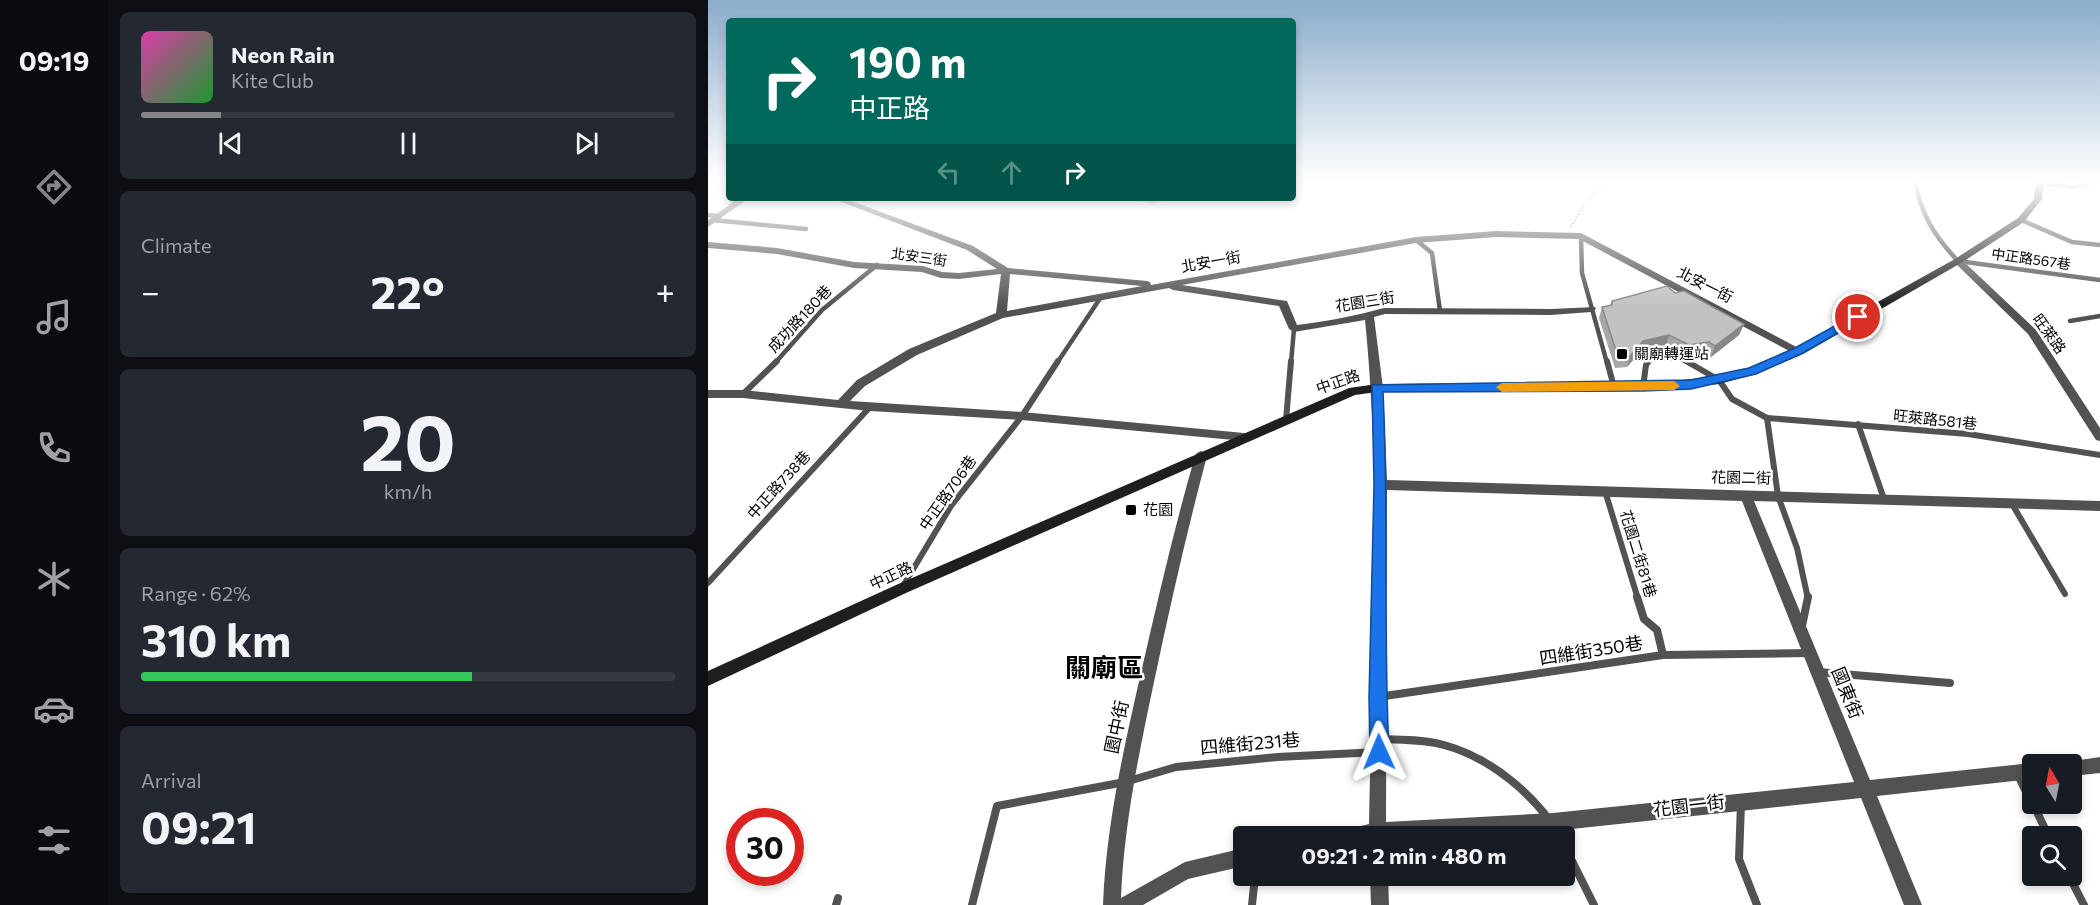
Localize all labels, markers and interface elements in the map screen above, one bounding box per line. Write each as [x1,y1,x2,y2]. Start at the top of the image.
text: 190 m [849,35,967,87]
text: Neon Rain [231,41,335,68]
icon: right [750,42,828,120]
text: 09:19 [19,44,89,77]
text: Kite Club [231,68,314,92]
text: 中正路 [849,91,930,124]
icon: previous [214,127,247,160]
icon: pause [392,127,425,160]
icon: next [570,127,603,160]
icon: left [932,156,965,189]
icon: ahead [995,156,1028,189]
icon: right [1058,156,1091,189]
icon: directions [33,166,75,208]
text: Climate [141,233,211,257]
street label: 北安三街 [890,244,948,269]
street label: 中正路567巷 [1990,245,2072,272]
street label: 北安一街 [1180,247,1242,275]
street label: 北安一街 [1675,262,1736,306]
text: 22° [371,263,445,318]
text: − [141,270,160,311]
text: + [656,270,675,311]
street label: 成功路180巷 [764,281,835,356]
street label: 花園三街 [1334,287,1396,315]
pin [1832,291,1883,342]
icon: music [33,296,75,338]
icon: arrive [1841,300,1874,333]
street label: 旺萊路 [2029,310,2070,357]
place label: 關廟轉運站 [1634,344,1709,362]
marker: 關廟轉運站 [1615,347,1629,361]
street label: 中正路 [1313,365,1362,397]
text: 20 [360,392,456,487]
street label: 旺萊路581巷 [1892,406,1978,432]
icon: phone [33,427,75,469]
street label: 中正路738巷 [743,447,814,522]
street label: 中正路706巷 [915,452,979,533]
street label: 花園二街 [1711,467,1771,487]
text: km/h [384,479,432,503]
place label: 花園 [1143,500,1173,518]
marker: 花園 [1124,503,1138,517]
street label: 花園二街81巷 [1617,508,1661,600]
street label: 中正路 [866,557,915,593]
icon: climate [33,558,75,600]
text: Range · 62% [141,581,251,605]
text: 310 km [141,611,291,666]
street label: 四維街350巷 [1538,631,1644,669]
district label: 關廟區 [1065,651,1143,682]
street label: 國東街 [1828,663,1868,722]
icon: car [33,688,75,730]
street label: 園中街 [1100,698,1132,755]
position arrow [1347,720,1411,784]
street label: 四維街231巷 [1199,728,1301,758]
north arrow [2022,754,2082,814]
map controls [2022,754,2082,886]
text: Arrival [141,768,202,792]
street label: 花園一街 [1652,790,1726,820]
text: 09:21 [141,798,257,853]
speed limit sign: 30 [726,808,804,886]
icon: filters [33,819,75,861]
button: search [2022,826,2082,886]
text: 09:21 · 2 min · 480 m [1302,842,1506,869]

